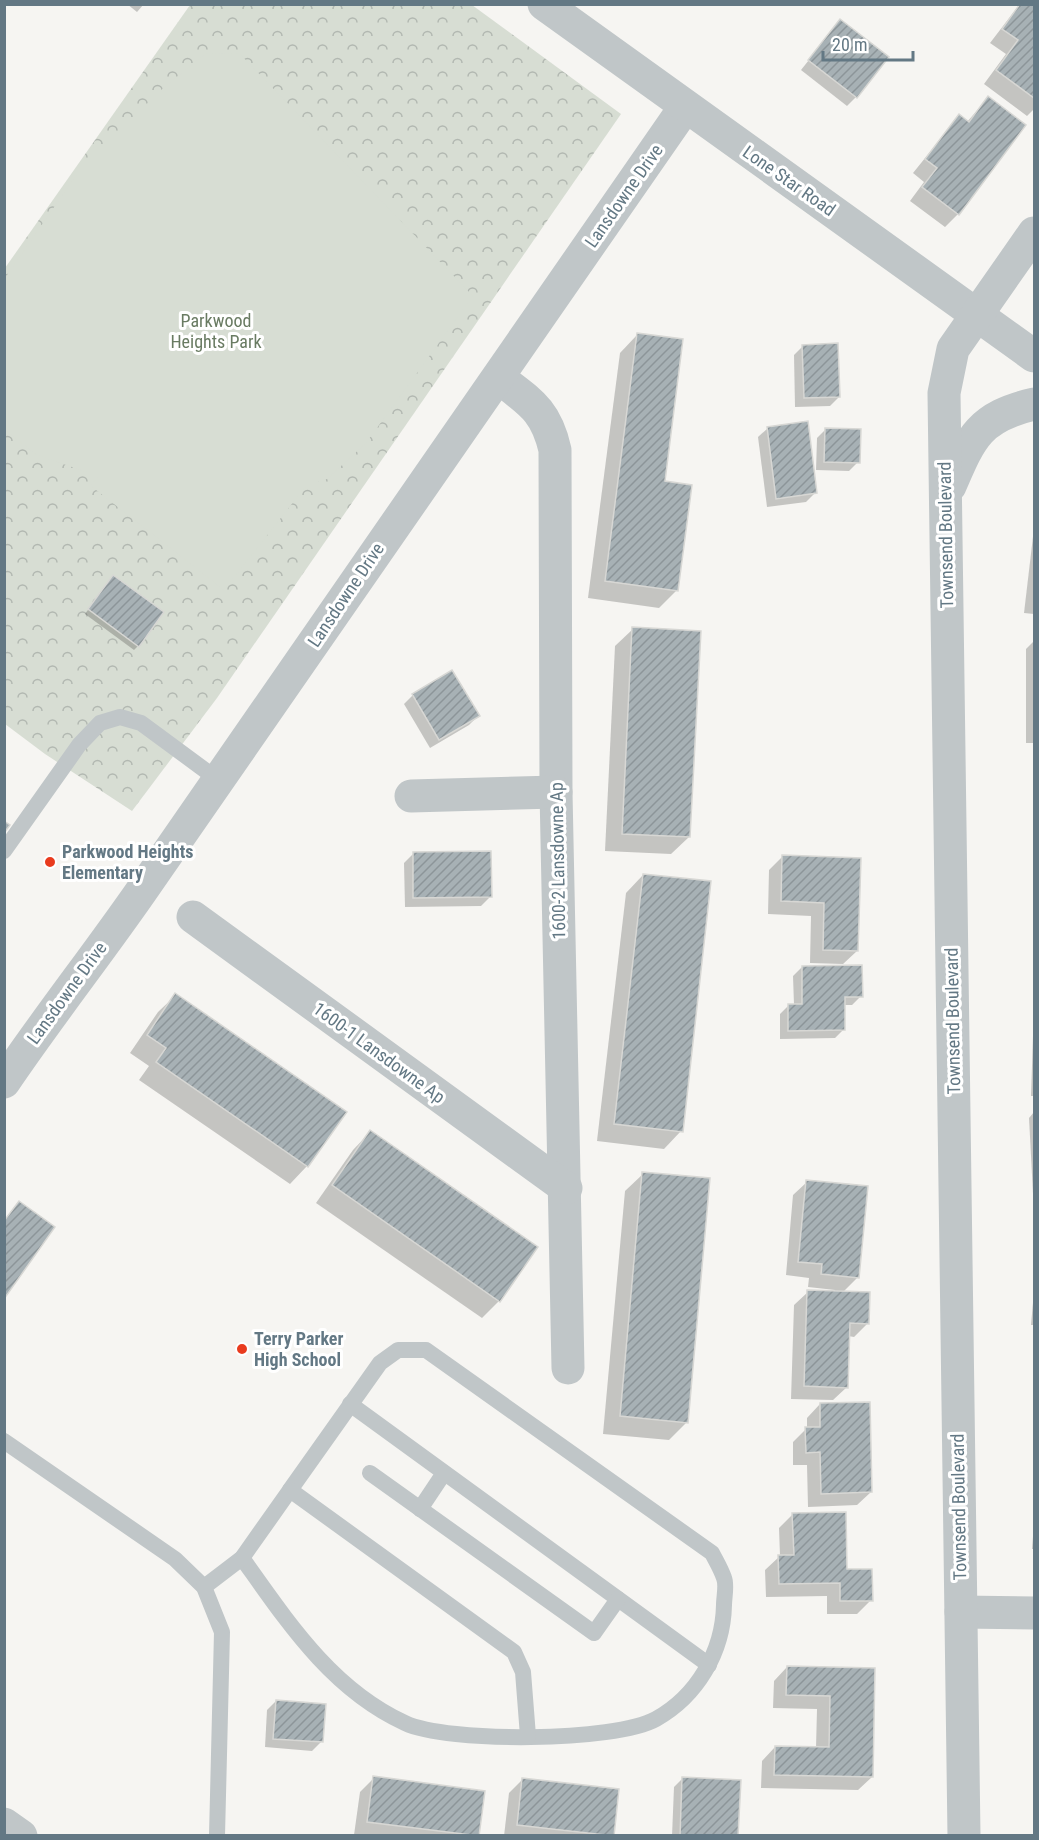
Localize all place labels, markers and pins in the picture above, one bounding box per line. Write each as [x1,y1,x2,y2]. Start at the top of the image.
place label: Parkwood Heights Elementary [62,841,193,883]
marker: Parkwood Heights Elementary [43,855,57,869]
place label: Terry Parker High School [254,1328,343,1370]
marker: Terry Parker High School [235,1342,249,1356]

